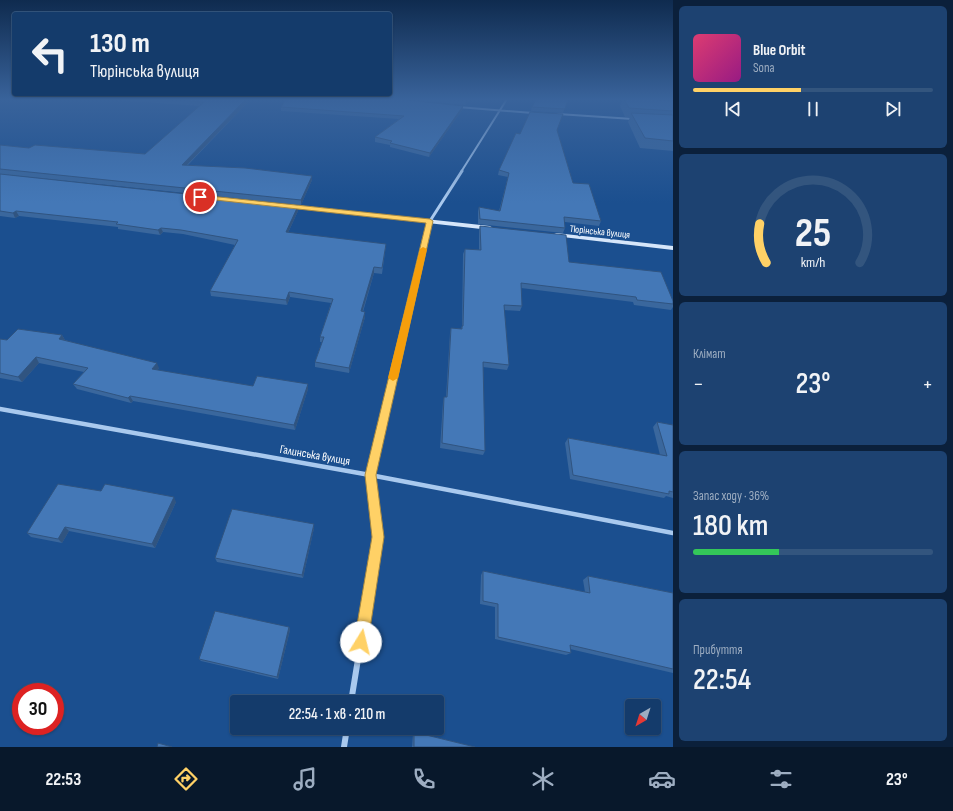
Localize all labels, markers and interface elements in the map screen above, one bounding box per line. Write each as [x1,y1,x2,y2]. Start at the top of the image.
text: 130 m [90,27,150,60]
icon: left [24,28,76,80]
text: Blue Orbit [753,41,805,60]
text: Sona [753,60,775,76]
text: Тюрінська вулиця [90,61,199,82]
icon: previous [722,98,744,120]
icon: pause [802,98,824,120]
icon: next [882,98,904,120]
pin [183,180,217,214]
icon: arrive [189,186,211,208]
text: 25 [795,209,831,258]
street label: Тюрінська вулиця [569,223,631,241]
text: km/h [801,254,825,271]
text: Клімат [693,346,726,362]
text: 23° [795,366,831,402]
text: − [693,371,704,398]
text: + [922,371,933,398]
street label: Галинська вулиця [278,442,352,469]
text: Запас ходу · 36% [693,488,769,504]
text: 180 km [693,508,768,544]
position arrow [340,621,382,663]
text: Прибуття [693,642,743,658]
text: 22:54 [693,662,751,698]
speed limit sign: 30 [12,683,64,735]
north arrow [625,699,661,735]
map controls [625,699,661,735]
text: 22:54 · 1 хв · 210 m [289,705,385,724]
icon: directions [172,765,200,793]
icon: music [291,765,319,793]
icon: phone [410,765,438,793]
icon: climate [529,765,557,793]
icon: car [648,765,676,793]
icon: filters [767,765,795,793]
text: 22:53 [45,769,81,790]
text: 23° [886,769,908,790]

